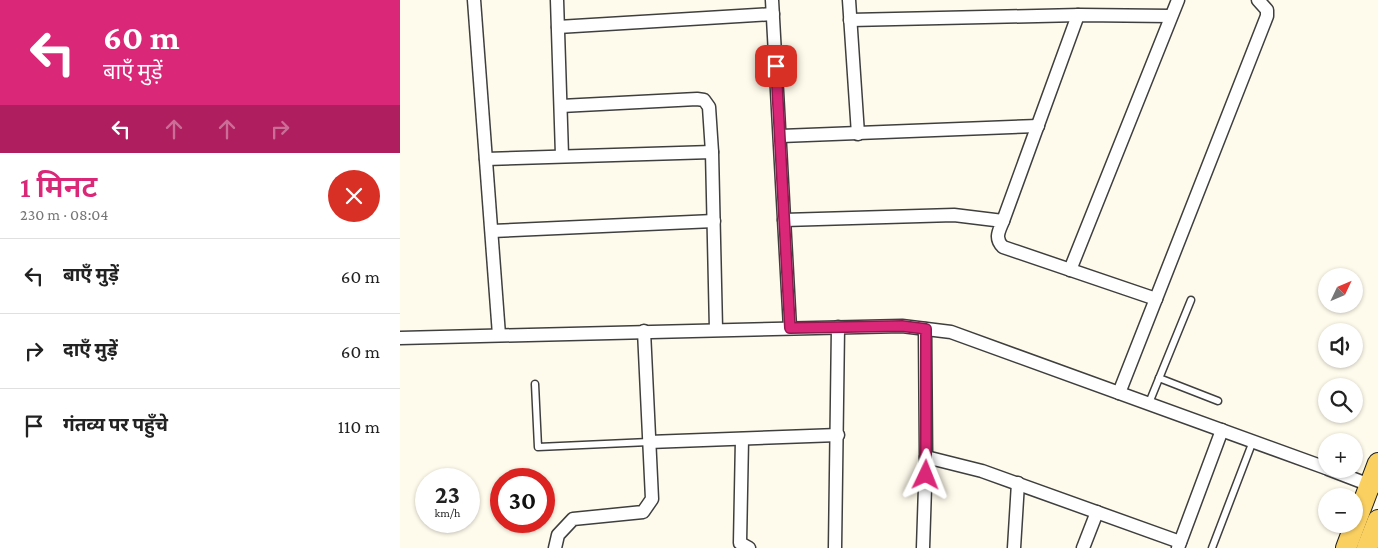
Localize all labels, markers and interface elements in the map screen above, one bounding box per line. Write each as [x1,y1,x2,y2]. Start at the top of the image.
text: 60 m [103,18,180,57]
icon: left [20,20,85,85]
pin [755,45,797,87]
icon: arrive [762,52,790,80]
text: बाएँ मुड़ें [103,59,162,84]
icon: left [107,115,135,143]
icon: ahead [160,115,188,143]
icon: ahead [213,115,241,143]
icon: right [266,115,294,143]
text: 1 मिनट [20,170,97,203]
button: close [328,170,380,222]
text: 230 m · 08:04 [20,206,109,223]
icon: left [20,262,48,290]
text: बाएँ मुड़ें [63,264,119,285]
text: 60 m [341,266,380,287]
north arrow [1318,268,1362,312]
map controls [1318,268,1363,533]
button: sound [1318,323,1363,368]
icon: right [20,337,48,365]
text: दाएँ मुड़ें [63,339,118,360]
text: 60 m [341,341,380,362]
button: search [1318,378,1363,423]
icon: arrive [20,412,48,440]
text: गंतव्य पर पहुँचे [63,414,168,435]
text: 110 m [338,416,380,437]
button: + [1318,433,1363,478]
position arrow [899,448,951,500]
speed limit sign: 30 [490,468,555,533]
text: 23 [435,481,460,508]
button: − [1318,488,1363,533]
text: km/h [435,506,460,520]

